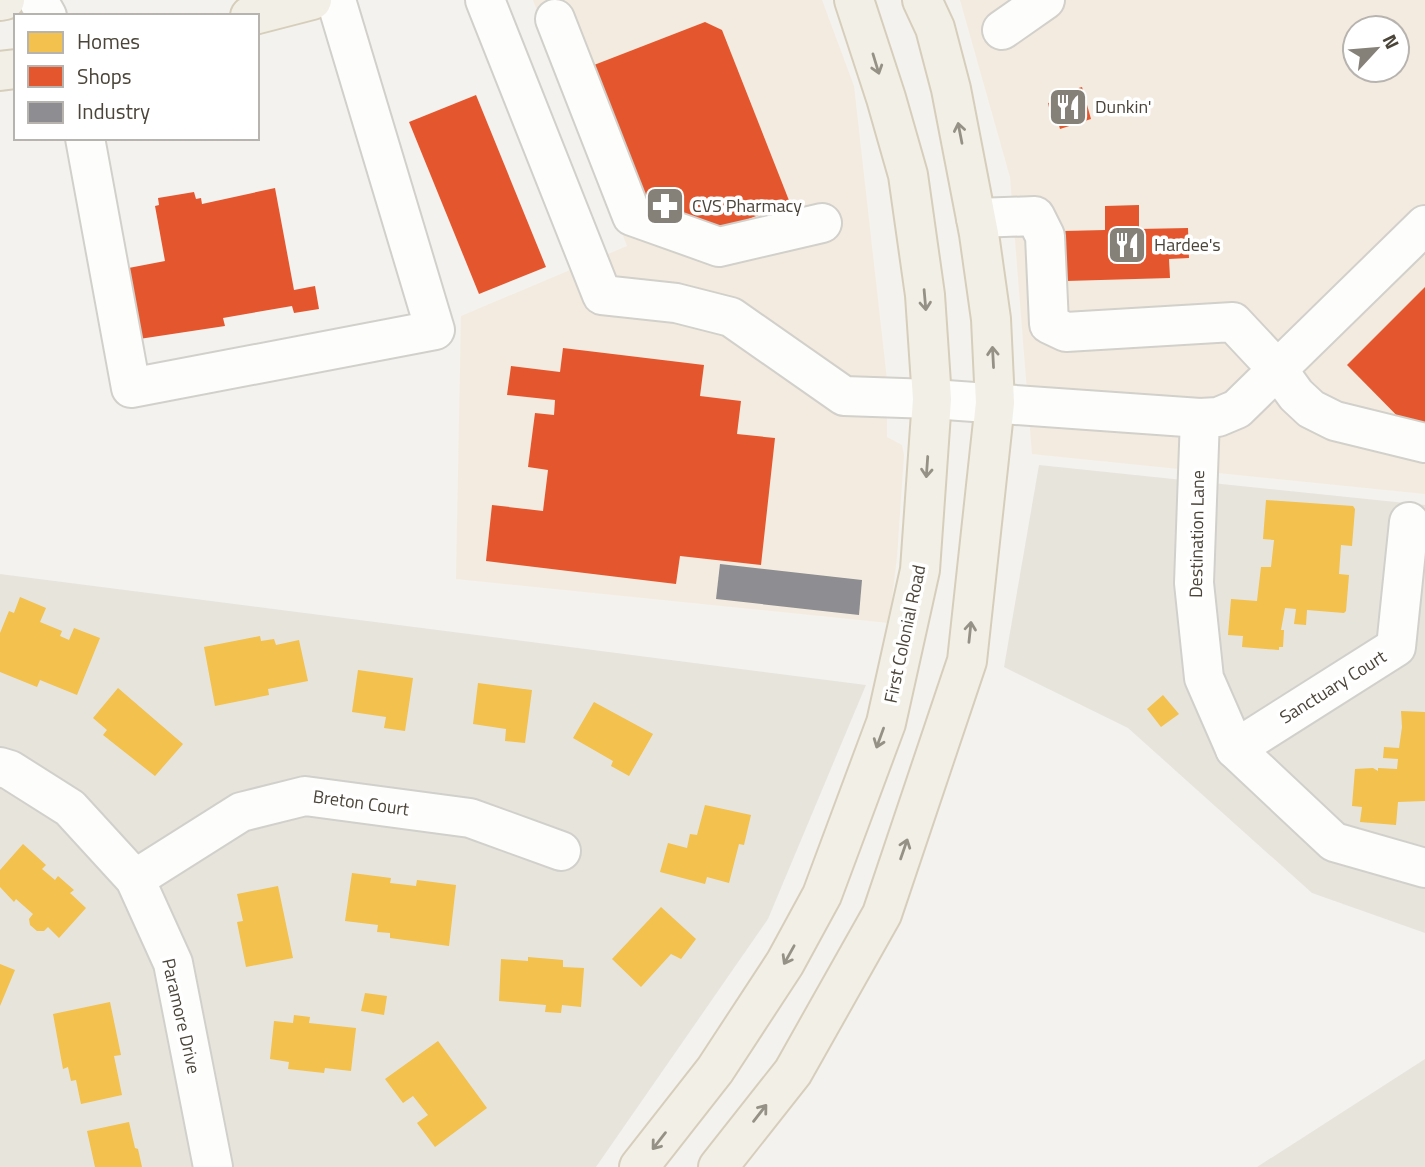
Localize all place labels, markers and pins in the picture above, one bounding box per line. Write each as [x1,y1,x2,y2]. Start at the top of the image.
restaurant icon: Dunkin' [1047,86,1089,128]
place label: Dunkin' [1095,93,1152,120]
pharmacy icon: CVS Pharmacy [644,185,686,227]
place label: CVS Pharmacy [692,192,802,219]
restaurant icon: Hardee's [1106,224,1148,266]
place label: Hardee's [1154,231,1221,258]

